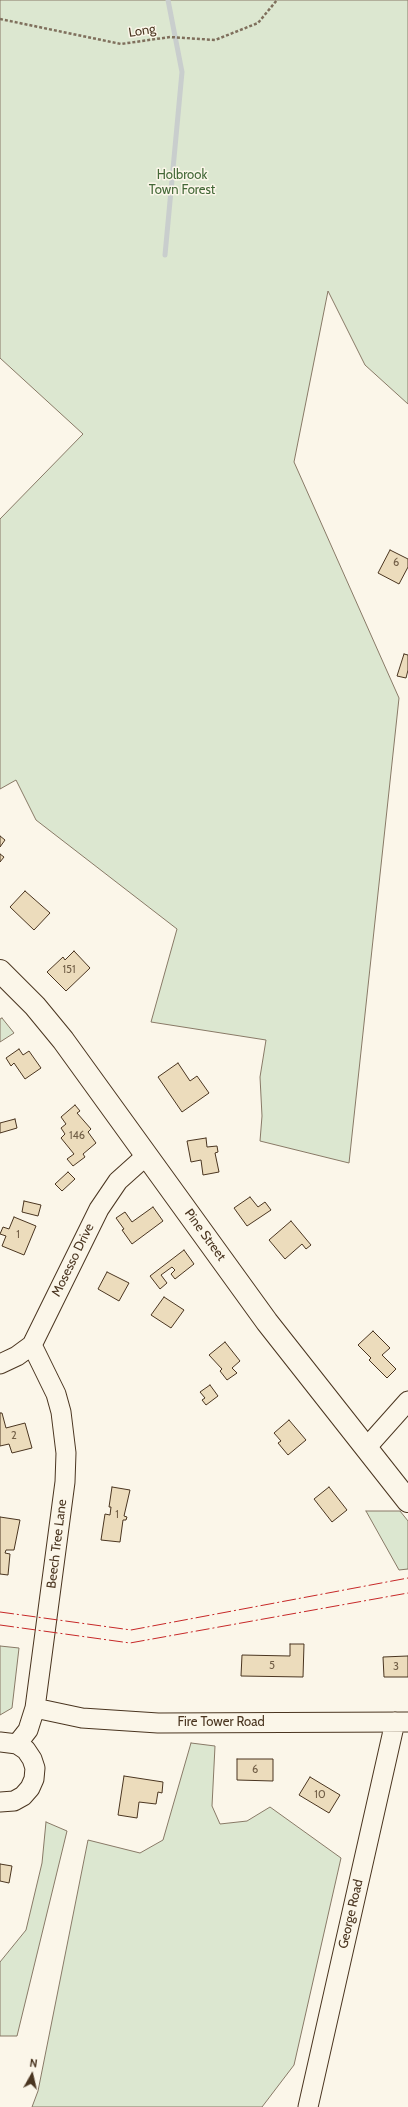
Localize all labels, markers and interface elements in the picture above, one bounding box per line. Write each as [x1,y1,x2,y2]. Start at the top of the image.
street label: Long [127,21,157,41]
park label: Holbrook Town Forest [149,167,215,198]
house number: 6 [393,556,399,570]
house number: 151 [62,963,76,977]
house number: 146 [69,1129,85,1143]
street label: Pine Street [181,1206,229,1264]
street label: Mosesso Drive [49,1221,97,1299]
house number: 1 [16,1228,20,1242]
house number: 2 [11,1429,17,1443]
street label: Beech Tree Lane [44,1499,70,1589]
house number: 1 [115,1508,119,1522]
house number: 5 [269,1659,275,1673]
house number: 3 [393,1660,399,1674]
street label: Fire Tower Road [177,1714,265,1730]
house number: 6 [252,1763,258,1777]
house number: 10 [314,1788,326,1802]
street label: George Road [335,1878,367,1950]
north arrow [12,2055,52,2095]
text: N [29,2056,38,2071]

